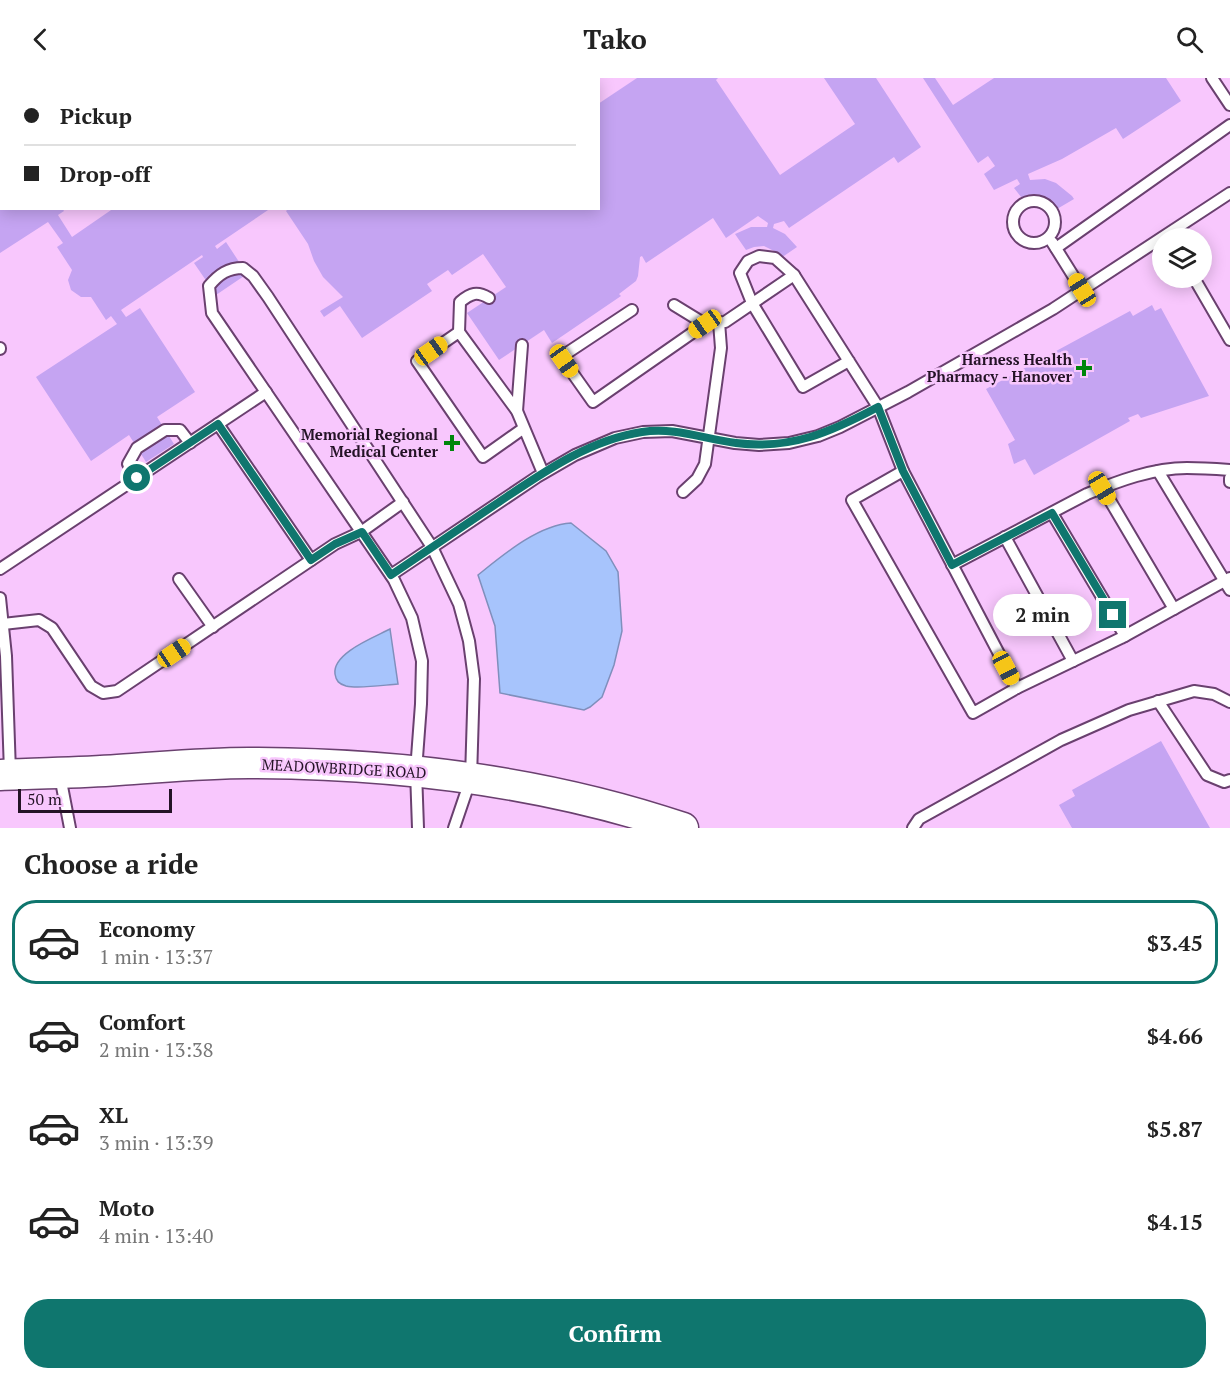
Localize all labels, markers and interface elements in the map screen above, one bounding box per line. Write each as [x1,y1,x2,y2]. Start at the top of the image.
text: Tako [583,21,647,57]
icon: back [24,23,57,56]
icon: search [1173,23,1206,56]
text: Pickup [60,101,132,130]
text: Drop-off [60,159,151,188]
map controls [1152,228,1212,288]
button: layers [1152,228,1212,288]
car [1065,270,1099,310]
car [685,306,725,342]
car [411,333,451,369]
car [546,341,582,381]
place label: Harness Health Pharmacy - Hanover [927,349,1073,386]
marker: Harness Health Pharmacy - Hanover [1077,361,1091,375]
place label: Memorial Regional Medical Center [301,424,439,461]
marker: Memorial Regional Medical Center [443,434,461,452]
route start [123,464,150,491]
car [1085,468,1119,508]
callout: 2 min [993,594,1092,636]
text: 2 min [1015,601,1070,628]
route end [1099,601,1126,628]
car [154,635,194,671]
car [990,648,1022,688]
street label: MEADOWBRIDGE ROAD [261,754,427,782]
scale bar [18,786,172,814]
text: 50 m [27,788,62,810]
text: Choose a ride [24,846,199,882]
text: Economy [99,914,195,943]
icon: car [27,915,81,969]
text: $3.45 [1147,928,1203,957]
text: 1 min · 13:37 [99,943,213,970]
text: Comfort [99,1007,185,1036]
icon: car [27,1008,81,1062]
text: $4.66 [1147,1021,1203,1050]
text: 2 min · 13:38 [99,1036,213,1063]
text: XL [99,1100,128,1129]
icon: car [27,1101,81,1155]
text: $5.87 [1147,1114,1203,1143]
text: 3 min · 13:39 [99,1129,213,1156]
text: Moto [99,1193,154,1222]
icon: car [27,1194,81,1248]
text: $4.15 [1147,1207,1203,1236]
text: 4 min · 13:40 [99,1222,213,1249]
button: Confirm [24,1299,1206,1368]

